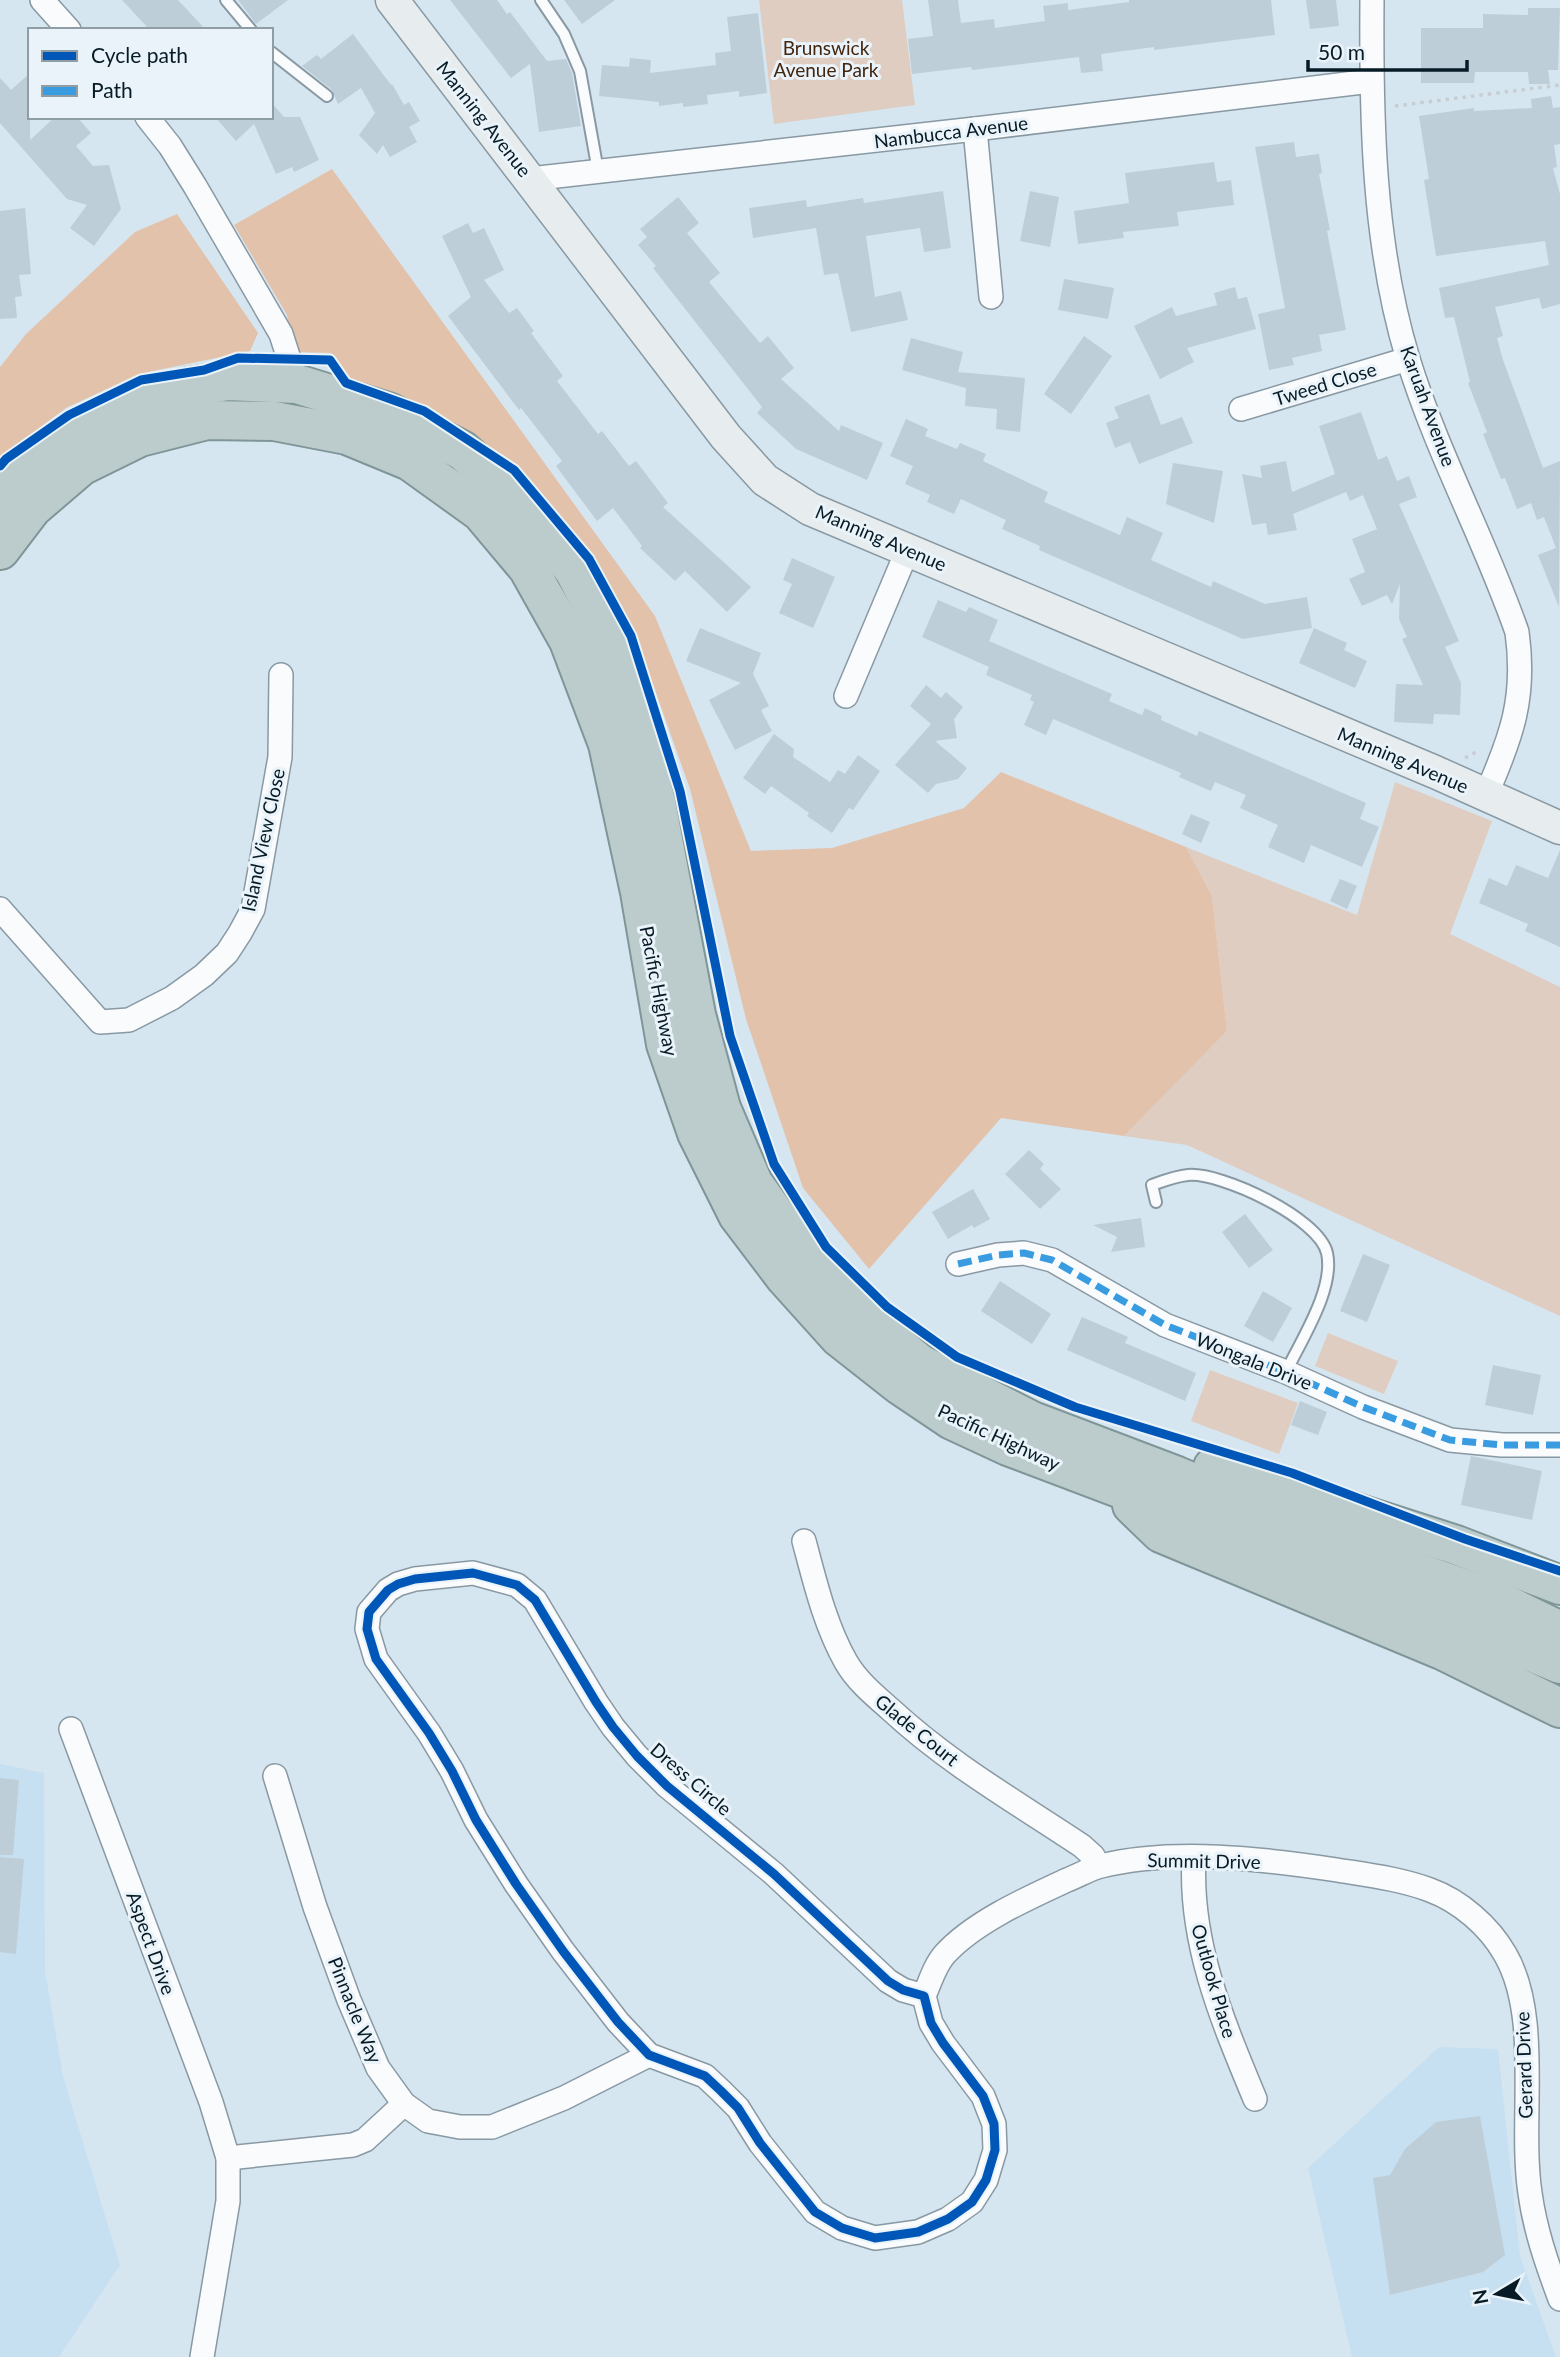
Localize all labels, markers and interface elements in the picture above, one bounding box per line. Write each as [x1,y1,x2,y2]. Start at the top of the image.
legend [28,28,273,119]
scale bar [1308,28,1467,72]
park label: Brunswick Avenue Park [774,36,879,81]
text: 50 m [1318,39,1365,64]
text: Cycle path [91,42,188,67]
street label: Manning Avenue [432,56,537,181]
text: Path [91,77,133,102]
street label: Nambucca Avenue [873,111,1029,152]
street label: Karuah Avenue [1396,342,1461,469]
street label: Tweed Close [1271,357,1379,410]
street label: Manning Avenue [812,500,950,576]
street label: Manning Avenue [1334,722,1472,798]
street label: Island View Close [236,766,289,913]
street label: Pacific Highway [636,924,683,1058]
street label: Wongala Drive [1193,1327,1316,1394]
street label: Pacific Highway [934,1398,1064,1475]
street label: Glade Court [871,1689,964,1770]
street label: Dress Circle [646,1737,736,1820]
street label: Summit Drive [1147,1848,1261,1873]
street label: Aspect Drive [122,1888,181,1997]
street label: Outlook Place [1187,1921,1242,2040]
street label: Pinnacle Way [324,1953,387,2066]
street label: Gerard Drive [1510,2011,1537,2119]
north arrow [1462,2259,1532,2329]
text: N [1467,2288,1492,2306]

